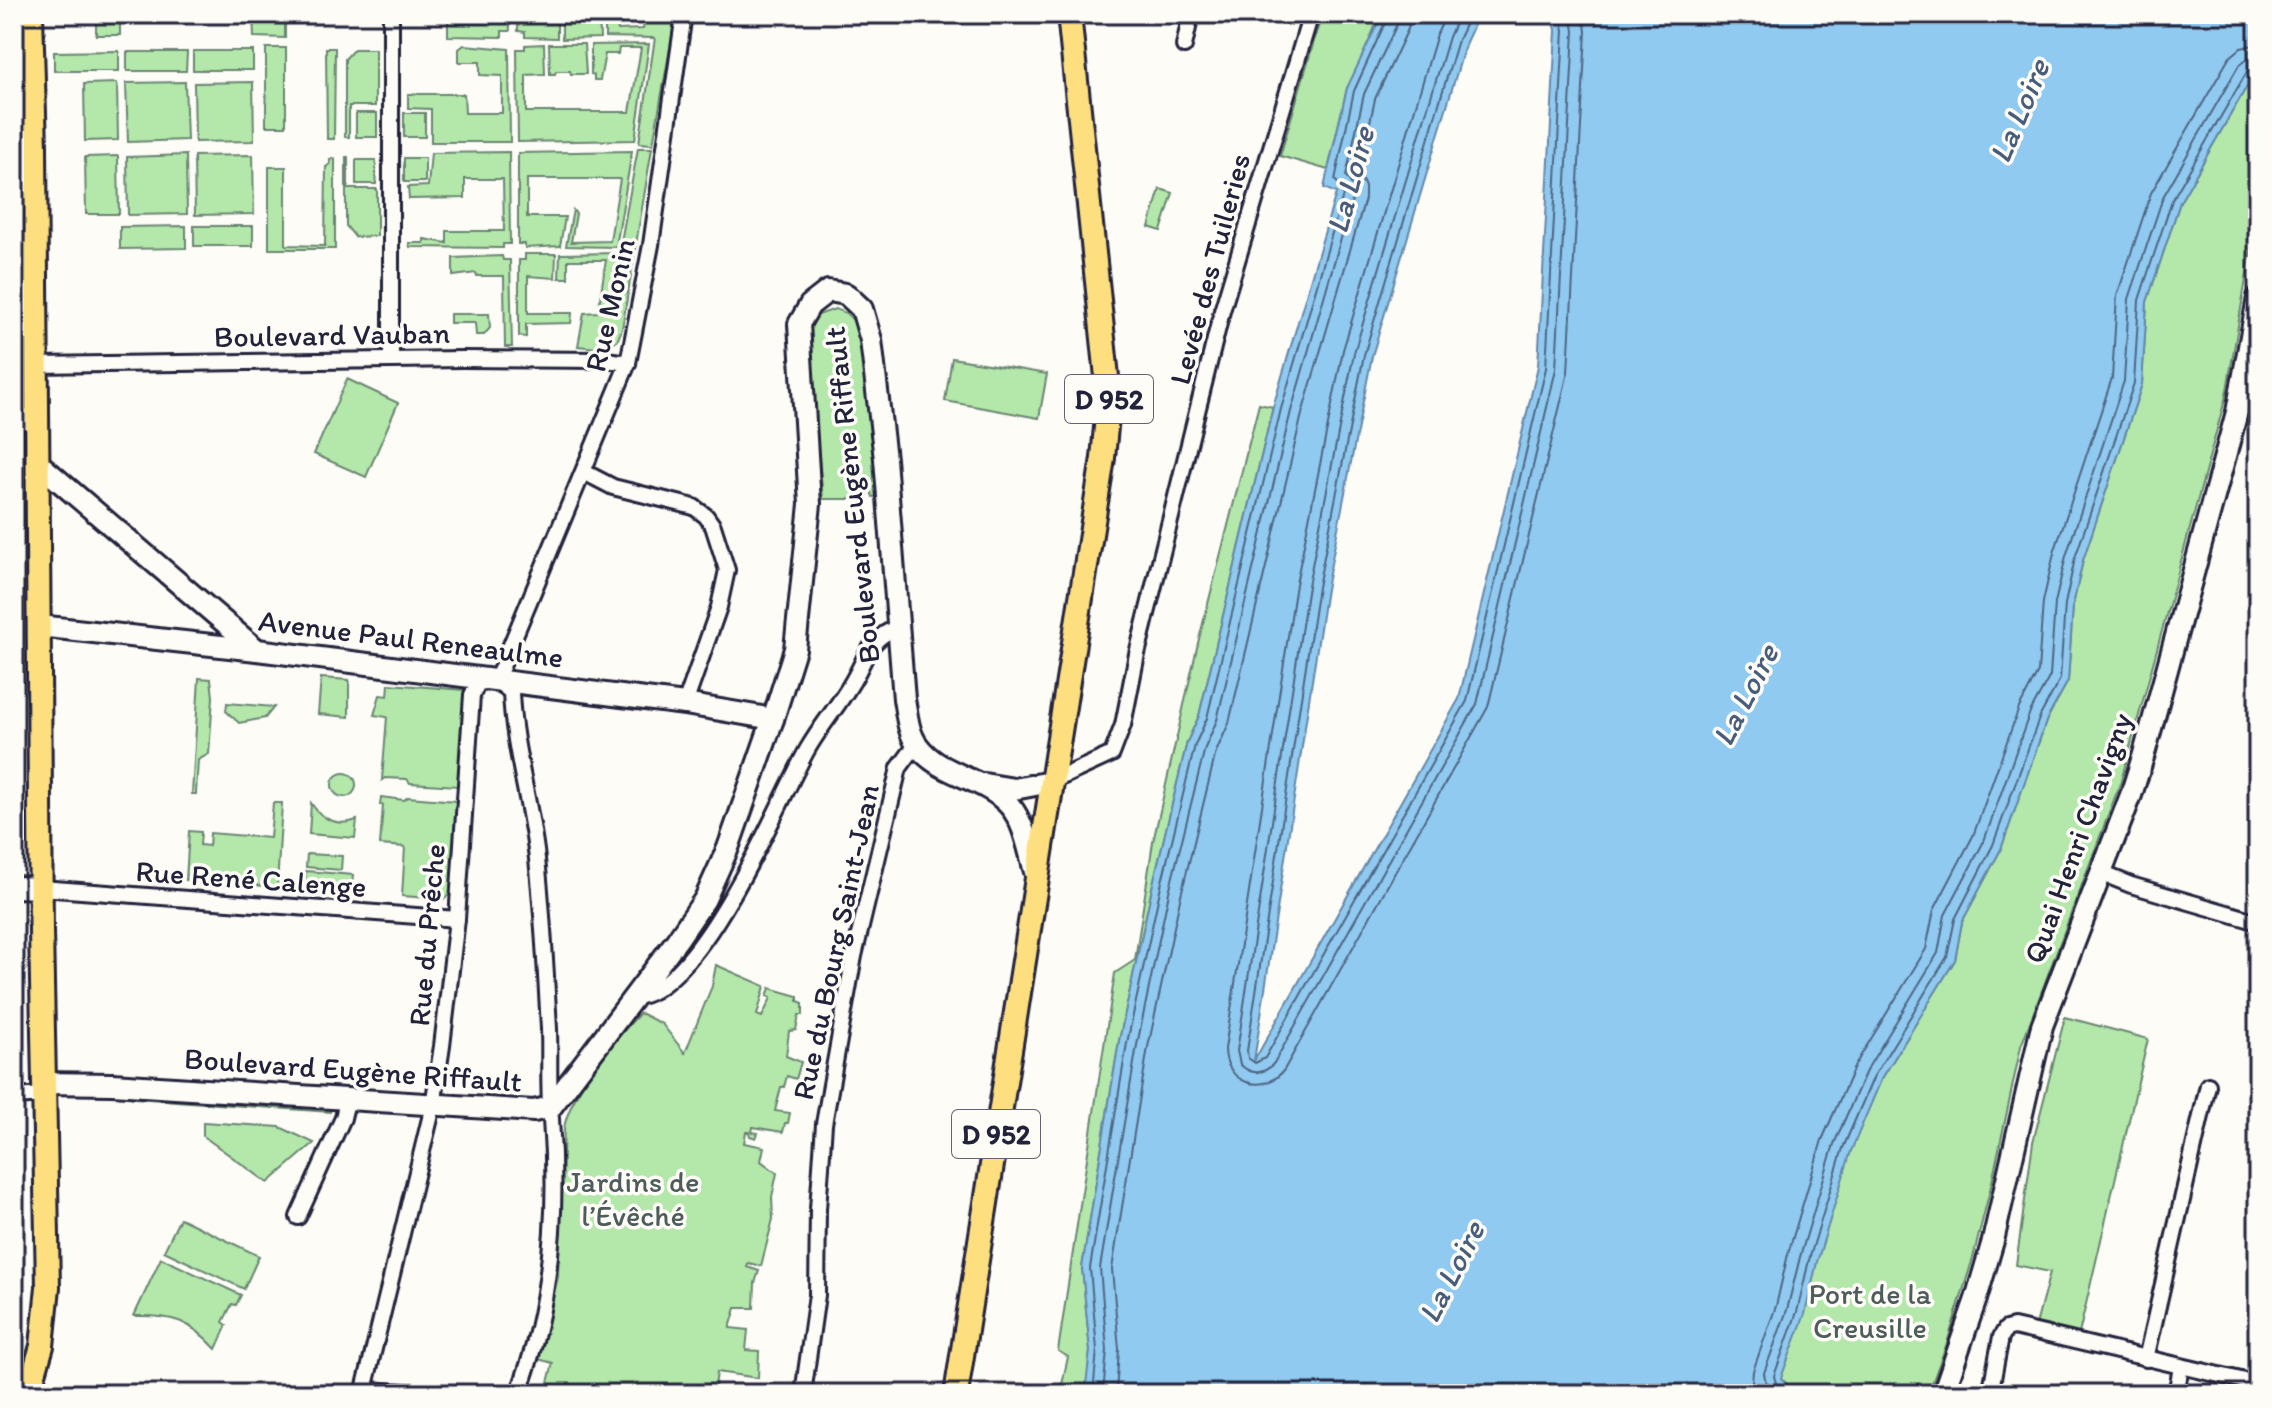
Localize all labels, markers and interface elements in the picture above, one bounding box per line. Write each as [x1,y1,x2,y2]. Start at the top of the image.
water label: La Loire [1980,52,2058,168]
water label: La Loire [1318,121,1383,237]
street label: Levée des Tuileries [1161,149,1258,389]
street label: Rue Monin [576,235,643,375]
street label: Boulevard Vauban [214,314,450,355]
street label: Boulevard Eugène Riffault [815,325,888,665]
road number: D 952 [1065,375,1153,423]
street label: Avenue Paul Reneaulme [257,601,566,676]
water label: La Loire [1703,636,1787,752]
street label: Quai Henri Chavigny [2015,707,2140,968]
street label: Rue du Bourg Saint-Jean [784,781,887,1103]
street label: Rue du Prêche [400,842,453,1028]
street label: Rue René Calenge [134,852,368,905]
street label: Boulevard Eugène Riffault [183,1039,523,1100]
road number: D 952 [952,1110,1040,1158]
park label: Jardins de l’Évêché [567,1163,699,1234]
water label: La Loire [1409,1213,1493,1329]
park label: Port de la Creusille [1809,1275,1932,1346]

